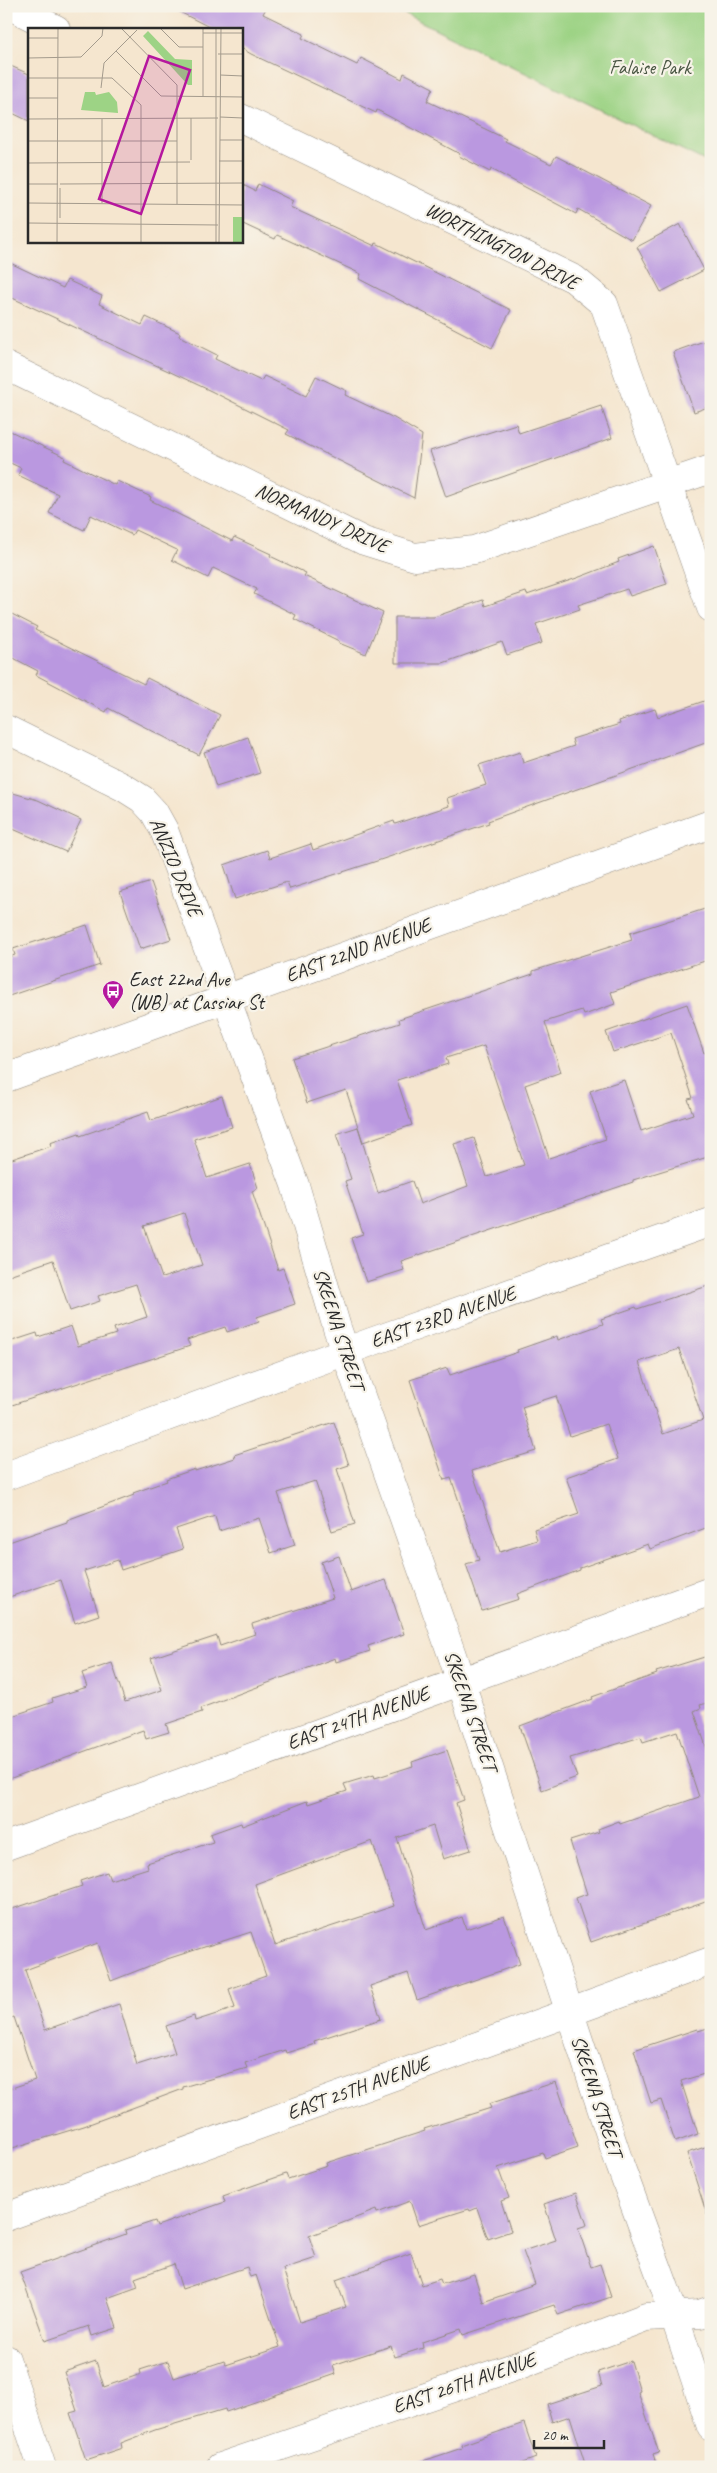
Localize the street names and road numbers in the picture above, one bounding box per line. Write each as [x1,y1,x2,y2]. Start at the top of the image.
street label: WORTHINGTON DRIVE [421,197,586,297]
street label: NORMANDY DRIVE [251,477,395,560]
street label: ANZIO DRIVE [144,814,209,923]
street label: EAST 22ND AVENUE [282,911,436,988]
street label: SKEENA STREET [308,1265,372,1396]
street label: EAST 23RD AVENUE [367,1280,521,1353]
street label: SKEENA STREET [439,1647,505,1778]
street label: EAST 24TH AVENUE [284,1680,435,1755]
street label: SKEENA STREET [566,2032,630,2163]
street label: EAST 25TH AVENUE [284,2050,435,2125]
street label: EAST 26TH AVENUE [389,2346,541,2419]

